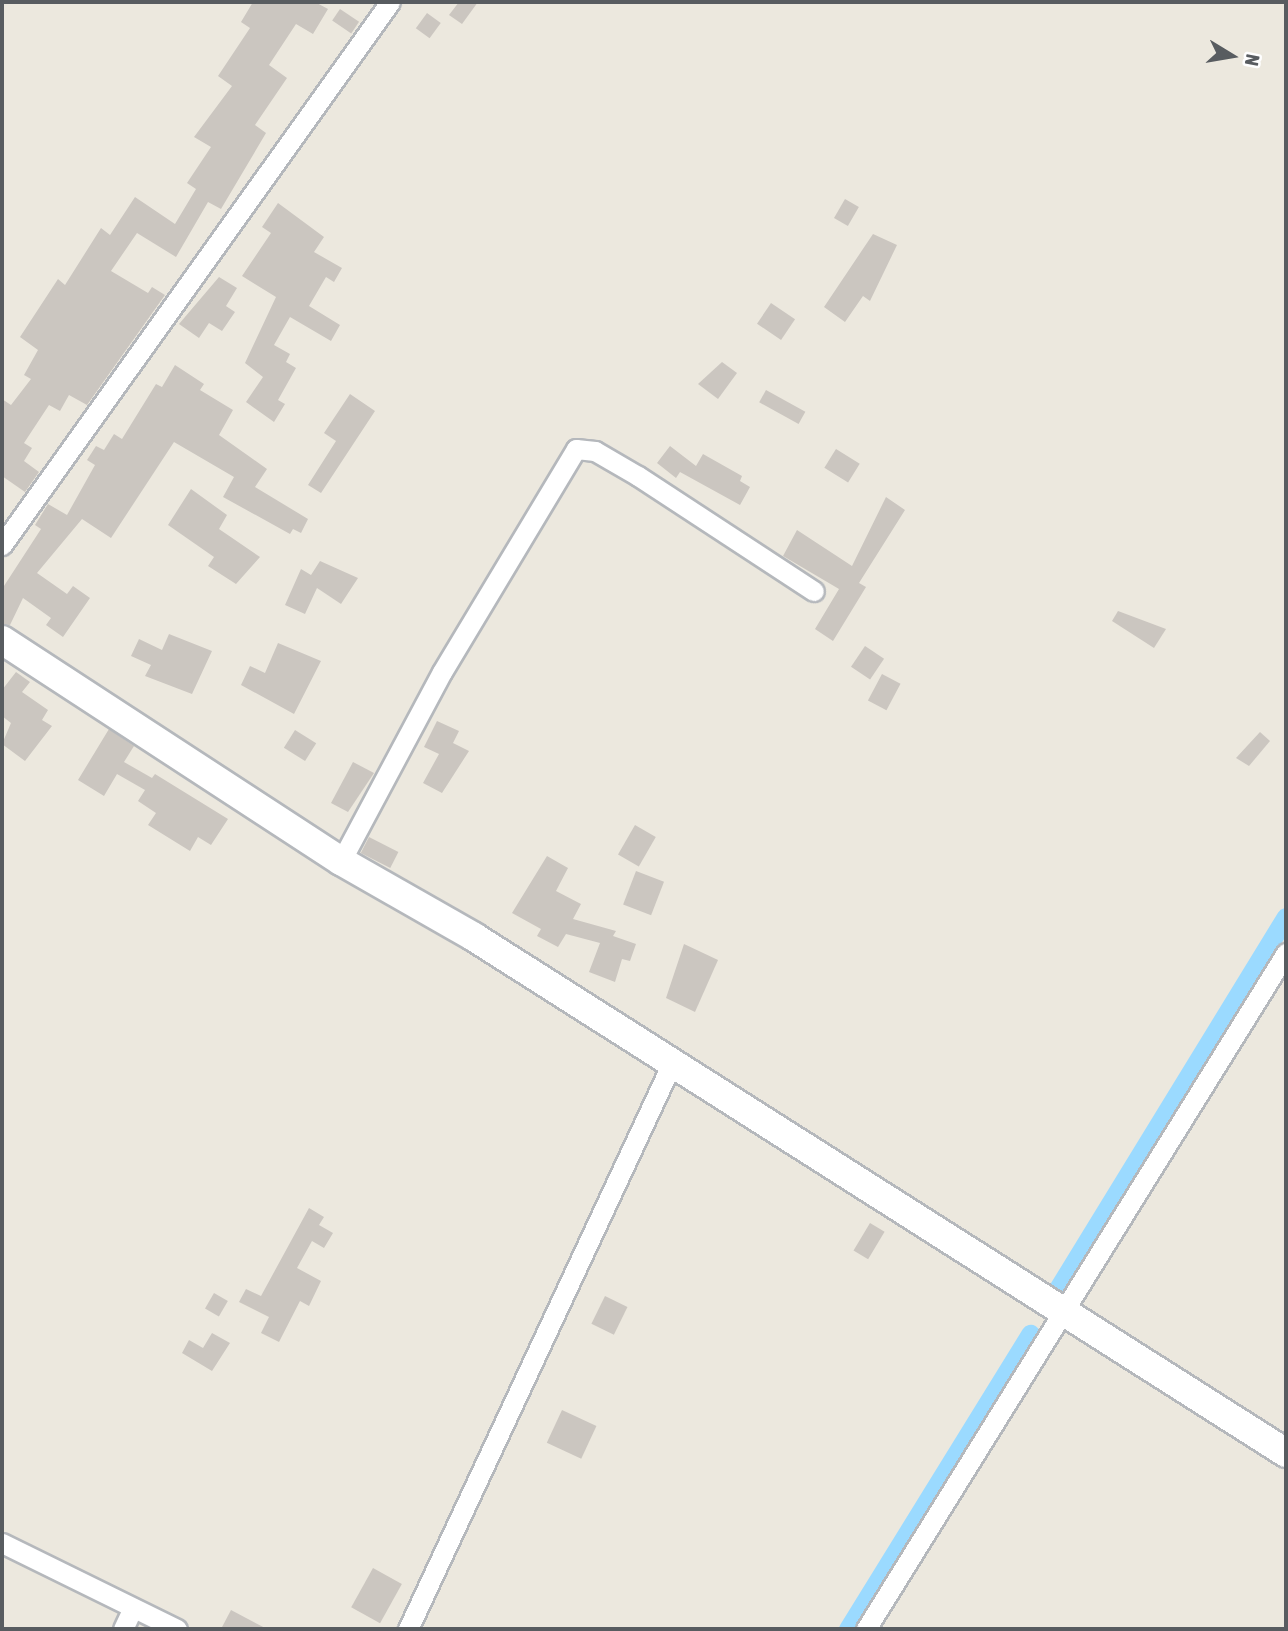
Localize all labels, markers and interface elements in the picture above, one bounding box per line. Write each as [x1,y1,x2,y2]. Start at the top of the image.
north arrow [1197,21,1267,91]
text: N [1241,52,1264,68]

